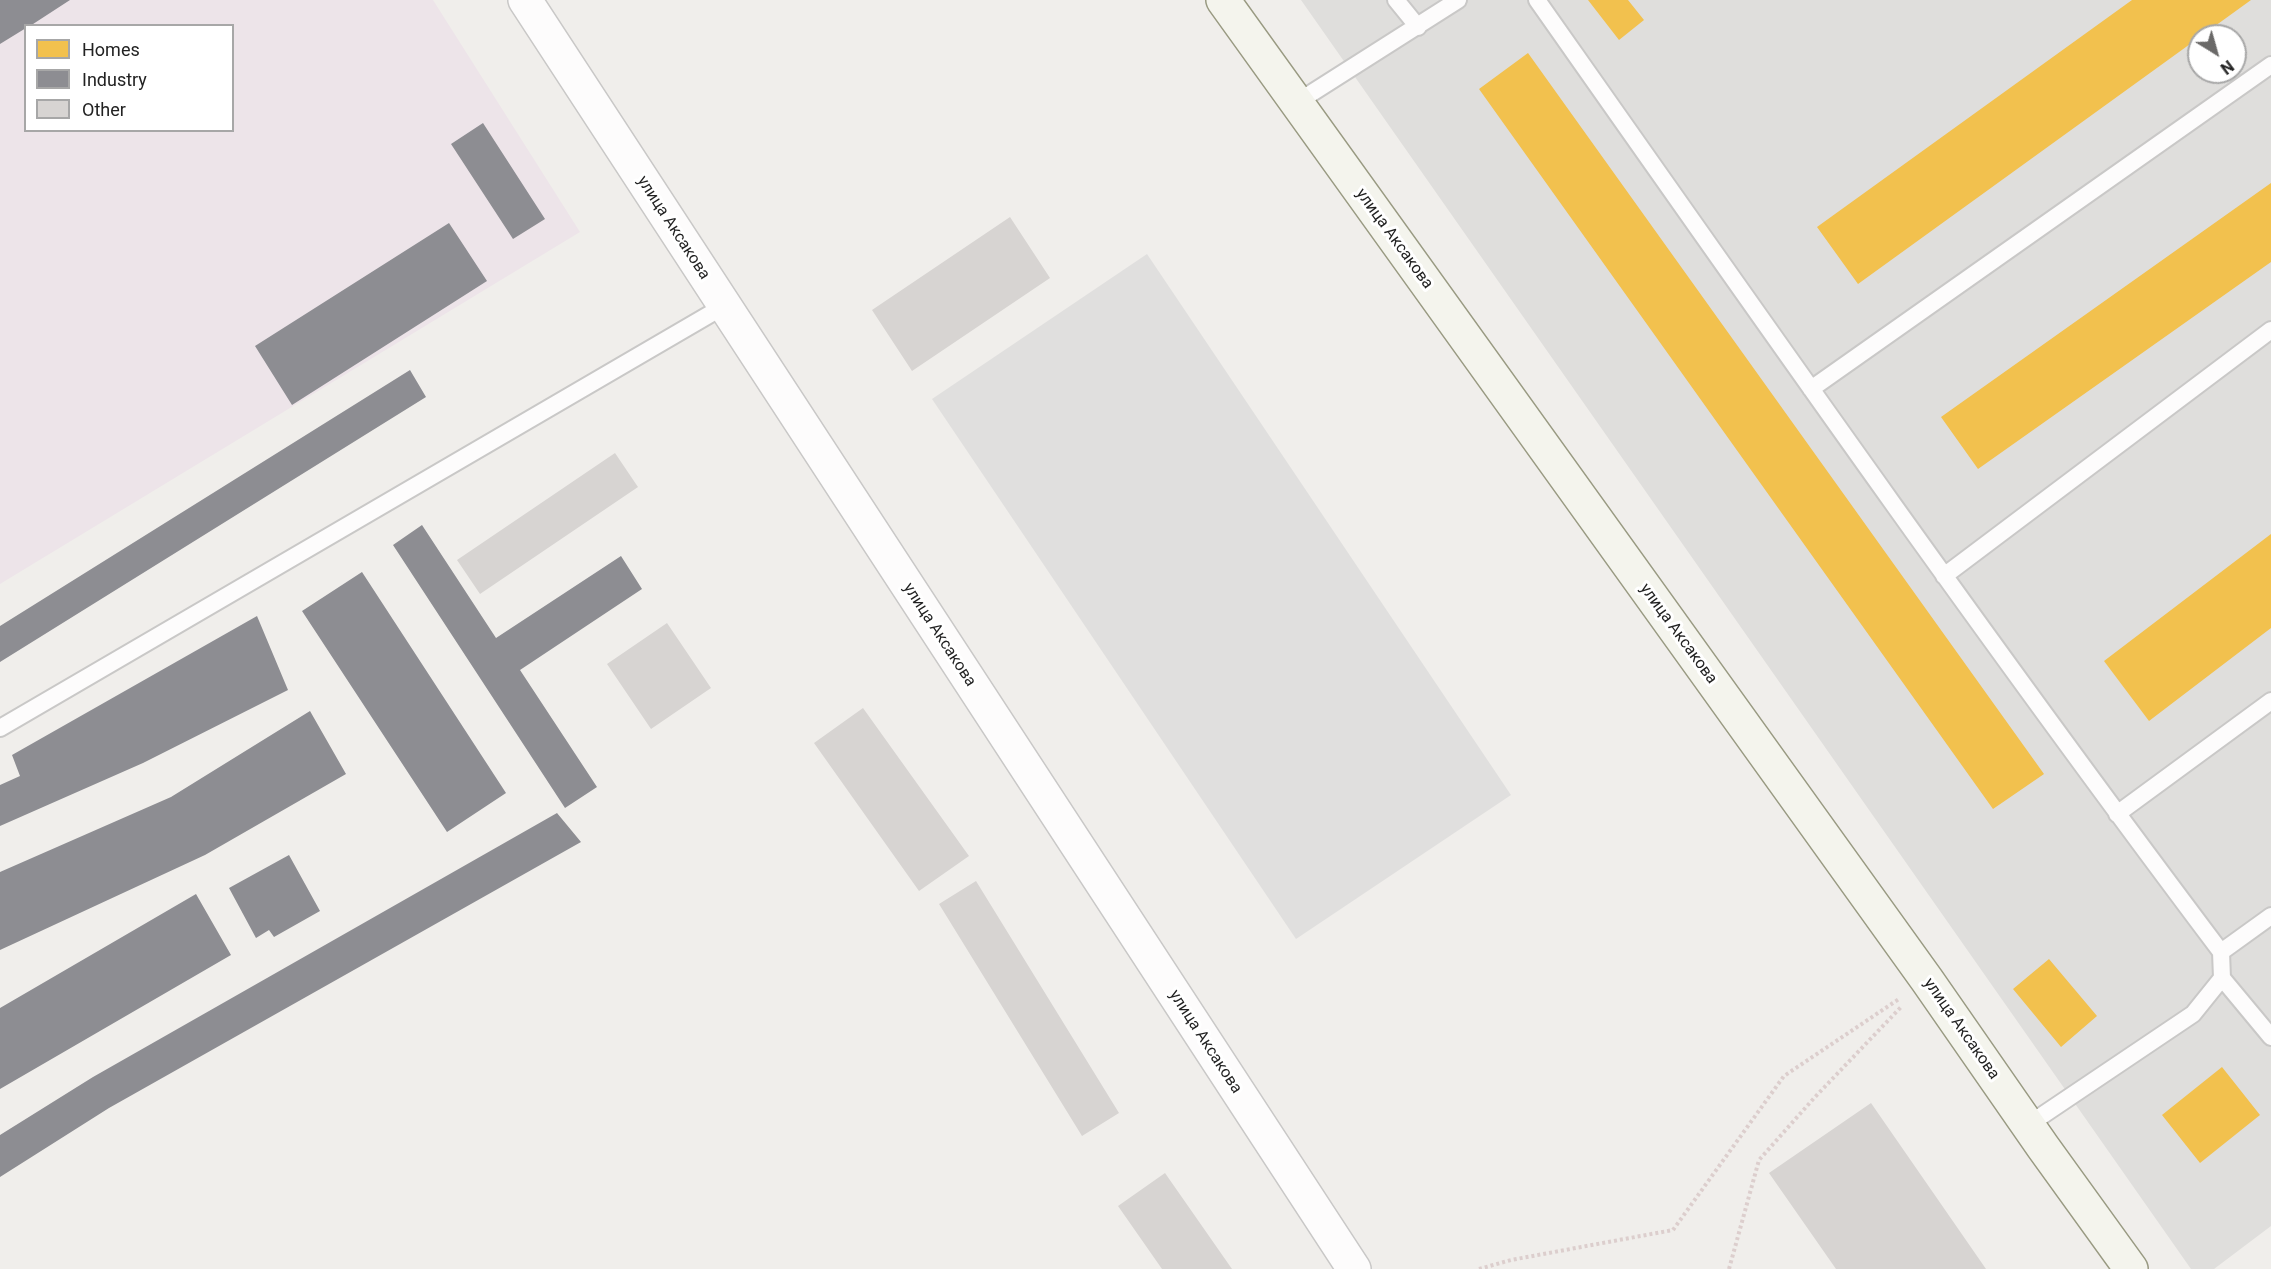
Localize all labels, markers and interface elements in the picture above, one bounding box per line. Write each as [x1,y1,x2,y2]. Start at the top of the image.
legend [24,24,234,132]
north arrow [2187,24,2247,84]
text: Homes [82,39,140,60]
text: N [2217,56,2237,78]
text: Industry [82,69,147,90]
text: Other [82,99,126,120]
street label: улица Аксакова [632,173,714,283]
street label: улица Аксакова [1351,185,1437,293]
street label: улица Аксакова [898,580,980,690]
street label: улица Аксакова [1635,580,1721,688]
street label: улица Аксакова [1919,975,2003,1083]
street label: улица Аксакова [1164,987,1246,1097]

